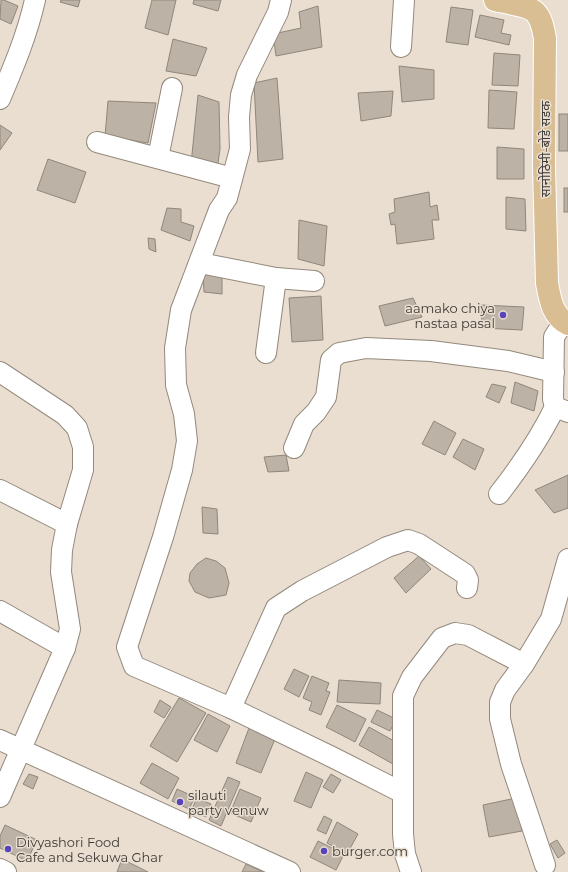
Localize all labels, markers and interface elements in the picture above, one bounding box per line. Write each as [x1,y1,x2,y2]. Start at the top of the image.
street label: सानोठिमी-बोडे सडक [537,100,553,197]
place label: aamako chiya nastaa pasal [405,300,495,331]
marker: aamako chiya nastaa pasal [498,310,508,320]
place label: silauti party venuw [188,787,269,818]
marker: silauti party venuw [175,797,185,807]
place label: Divyashori Food Cafe and Sekuwa Ghar [16,834,163,865]
place label: burger.com [332,843,408,859]
marker: Divyashori Food Cafe and Sekuwa Ghar [3,844,13,854]
marker: burger.com [319,846,329,856]

